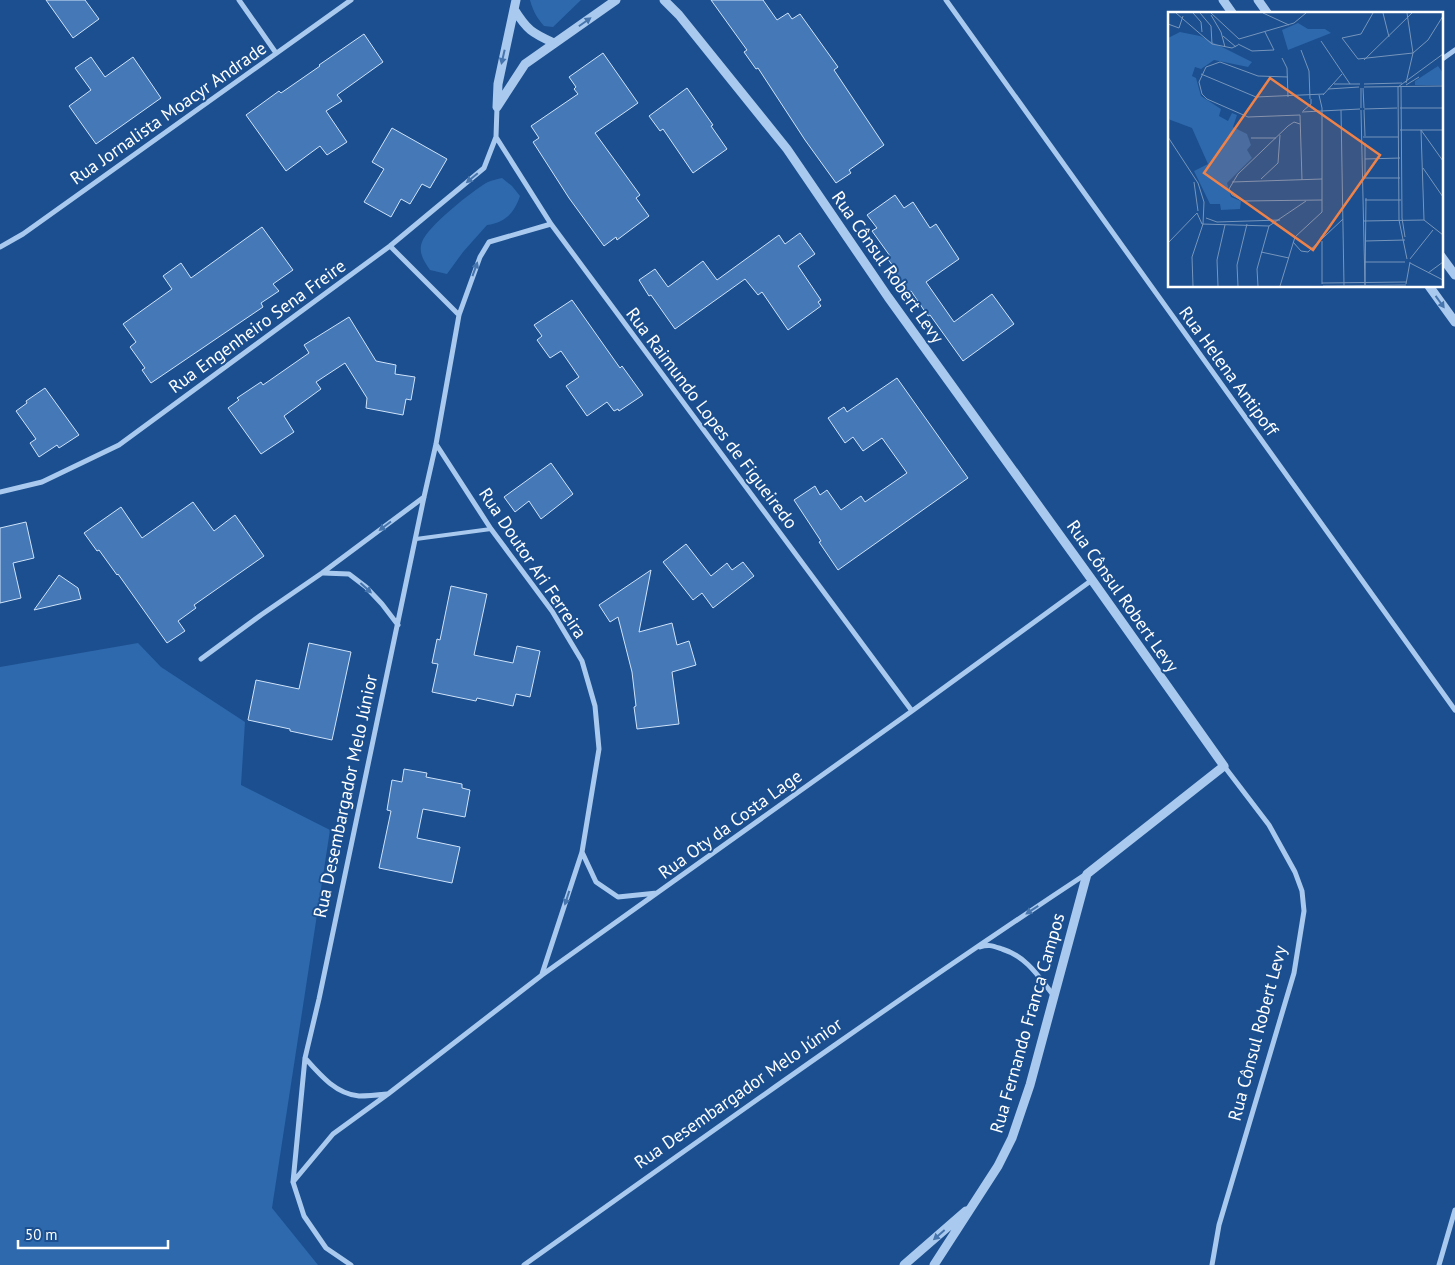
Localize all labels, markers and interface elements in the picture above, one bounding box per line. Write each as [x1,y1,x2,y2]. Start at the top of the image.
inset map [1168,12,1442,288]
one-way arrow [578,17,592,27]
street label: Rua Jornalista Moacyr Andrade [65,36,271,190]
one-way arrow [499,49,507,64]
one-way arrow [466,172,478,183]
street label: Rua Cônsul Robert Levy [827,186,950,348]
street label: Rua Engenheiro Sena Freire [164,254,350,398]
one-way arrow [471,261,479,276]
one-way arrow [1435,295,1445,309]
street label: Rua Helena Antipoff [1174,302,1284,441]
street label: Rua Raimundo Lopes de Figueiredo [621,303,803,533]
street label: Rua Doutor Ari Ferreira [474,483,592,643]
street label: Rua Cônsul Robert Levy [1062,515,1185,677]
one-way arrow [379,521,392,532]
one-way arrow [360,582,372,594]
street label: Rua Desembargador Melo Júnior [308,672,382,920]
street label: Rua Oty da Costa Lage [654,764,806,884]
one-way arrow [563,891,571,906]
one-way arrow [1025,905,1038,915]
street label: Rua Fernando Franca Campos [985,910,1069,1136]
street label: Rua Cônsul Robert Levy [1223,942,1292,1123]
street label: Rua Desembargador Melo Júnior [630,1012,846,1174]
scale bar [18,1218,168,1250]
text: 50 m [25,1225,58,1244]
one-way arrow [932,1229,945,1240]

